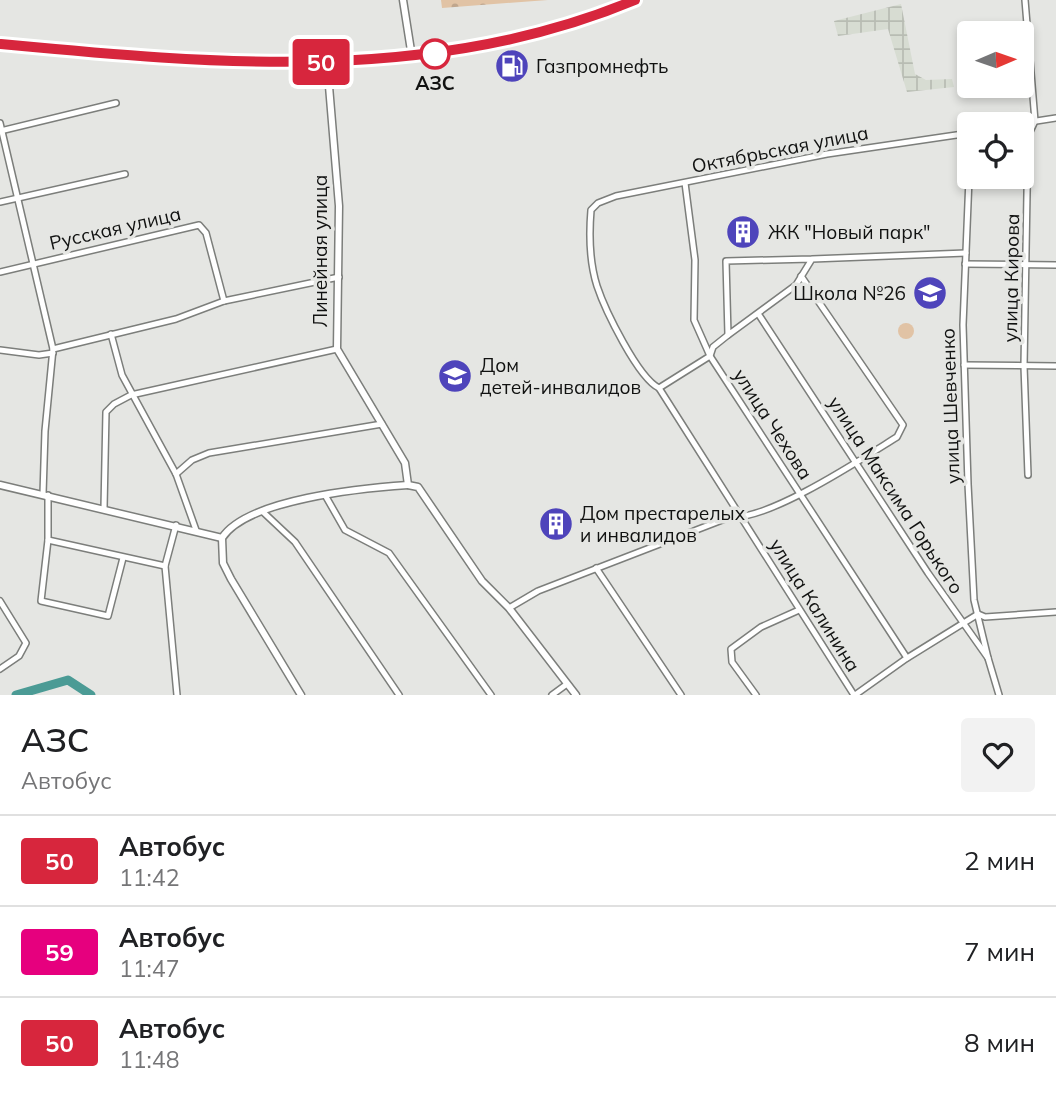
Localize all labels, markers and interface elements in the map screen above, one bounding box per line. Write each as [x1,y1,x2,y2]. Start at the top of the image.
north arrow [957,21,1034,98]
map controls [957,21,1034,189]
line badge: 50 [290,39,352,85]
marker: АЗС [420,39,450,69]
text: 50 [307,47,335,77]
fuel station icon: Газпромнефть [493,47,531,85]
place label: Газпромнефть [536,54,668,78]
place label: АЗС [415,71,455,95]
button: locate [957,112,1034,189]
street label: Октябрьская улица [690,120,870,178]
street label: Линейная улица [308,175,332,327]
street label: Русская улица [47,201,183,255]
building icon: ЖК "Новый парк" [724,213,762,251]
street label: улица Кирова [998,213,1024,343]
place label: ЖК "Новый парк" [768,220,931,244]
school or university icon: Школа №26 [911,274,949,312]
place label: Школа №26 [793,281,906,305]
street label: улица Шевченко [935,328,965,484]
place label: Дом детей-инвалидов [480,353,641,399]
school or university icon: Дом детей-инвалидов [436,357,474,395]
street label: улица Чехова [728,364,818,484]
street label: улица Максима Горького [823,392,969,598]
place label: Дом престарелых и инвалидов [580,501,746,547]
building icon: Дом престарелых и инвалидов [537,505,575,543]
street label: улица Калинина [764,534,866,676]
button: heart [961,718,1035,792]
text: АЗС [21,719,89,760]
text: Автобус [21,766,112,795]
text: Автобус [119,830,225,863]
text: 2 мин [964,844,1035,877]
text: 50 [45,846,74,876]
text: 11:42 [119,863,179,892]
text: Автобус [119,921,225,954]
text: 7 мин [964,935,1035,968]
text: 59 [45,937,74,967]
text: 11:47 [119,954,179,983]
text: Автобус [119,1012,225,1045]
text: 8 мин [964,1026,1035,1059]
text: 50 [45,1028,74,1058]
text: 11:48 [119,1045,179,1074]

